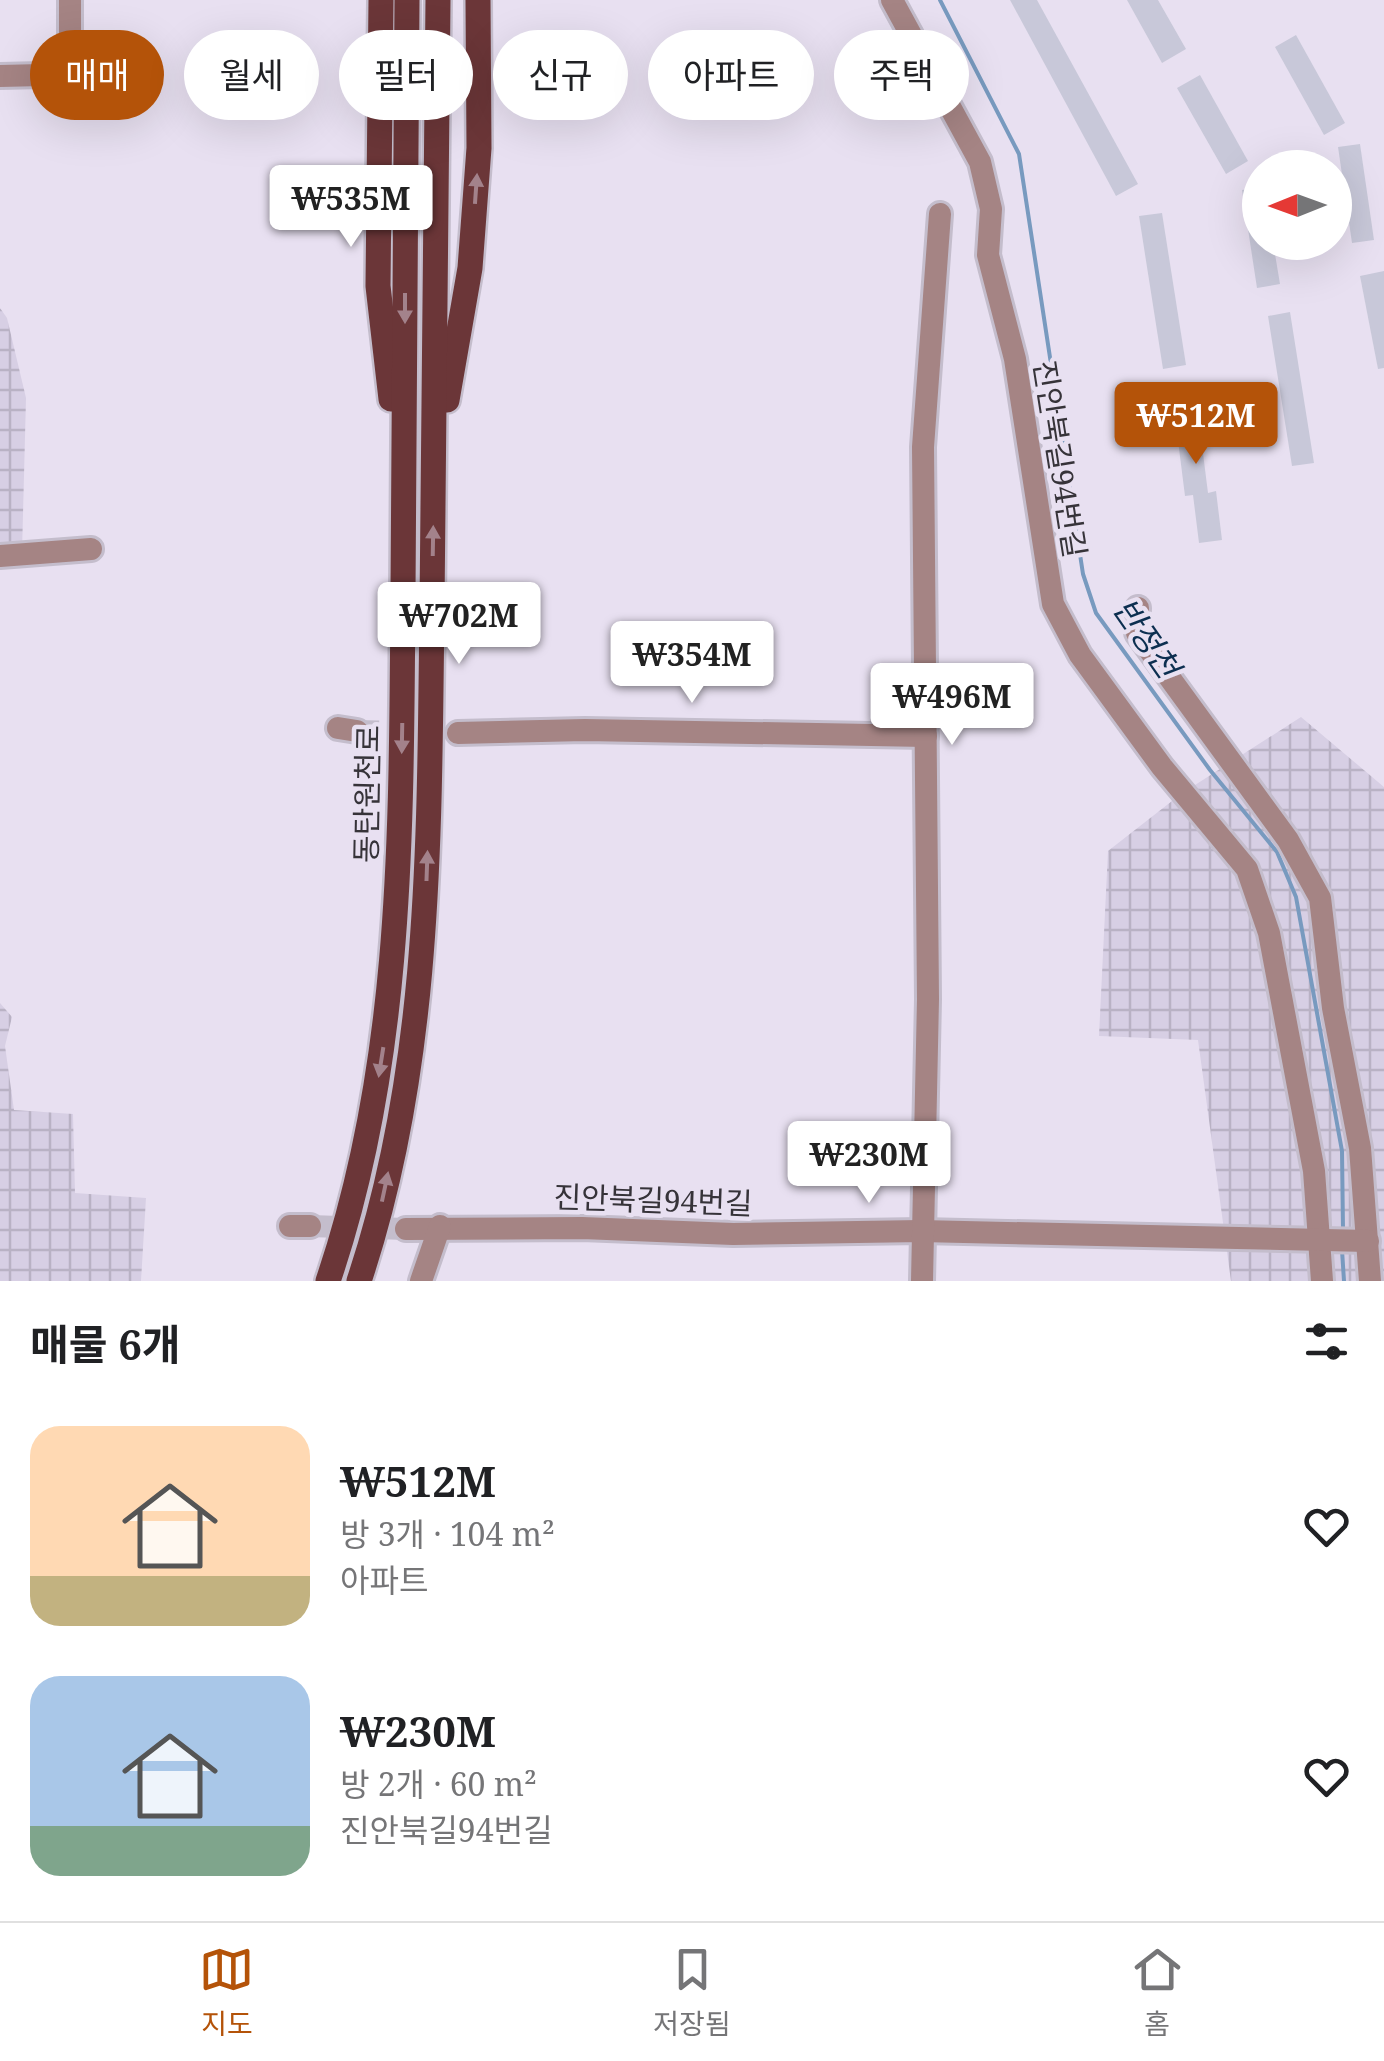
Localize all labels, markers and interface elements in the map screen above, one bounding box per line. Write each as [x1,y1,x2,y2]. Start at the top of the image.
chip: 매매 [30,30,164,120]
chip: 월세 [184,30,319,120]
chip: 필터 [339,30,473,120]
chip: 신규 [493,30,628,120]
chip: 아파트 [648,30,814,120]
chip: 주택 [834,30,969,120]
north arrow [1242,150,1352,260]
map controls [1242,150,1352,260]
pin: ₩535M [281,165,421,250]
one-way arrow [468,173,484,205]
text: ₩535M [292,176,410,219]
one-way arrow [397,292,413,324]
street label: 진안북길94번길 [1025,357,1096,560]
pin: ₩512M [1126,382,1266,467]
text: ₩512M [1137,393,1255,436]
one-way arrow [425,524,441,556]
pin: ₩702M [389,582,529,667]
water label: 반정천 [1104,589,1192,689]
text: ₩702M [400,593,518,636]
pin: ₩354M [622,621,762,706]
text: ₩354M [633,632,751,675]
pin: ₩496M [882,663,1022,748]
text: ₩496M [893,674,1011,717]
one-way arrow [394,722,410,754]
street label: 동탄원천로 [345,725,388,863]
one-way arrow [420,849,436,881]
one-way arrow [373,1047,388,1078]
pin: ₩230M [799,1121,939,1206]
text: ₩230M [810,1132,928,1175]
one-way arrow [378,1171,394,1202]
street label: 진안북길94번길 [553,1176,753,1223]
icon: filters [1299,1314,1354,1369]
text: 매물 6개 [30,1315,181,1372]
text: ₩512M [340,1452,496,1509]
icon: home [110,1466,230,1586]
icon: heart [1299,1499,1354,1554]
text: 방 3개 · 104 m² [340,1512,555,1555]
text: 아파트 [340,1558,428,1601]
text: ₩230M [340,1702,496,1759]
icon: home [110,1716,230,1836]
icon: heart [1299,1749,1354,1804]
text: 방 2개 · 60 m² [340,1762,537,1805]
text: 진안북길94번길 [340,1808,552,1851]
tab: 지도 [199,1942,254,2042]
tab: 저장됨 [653,1942,731,2042]
tab: 홈 [1130,1942,1185,2042]

